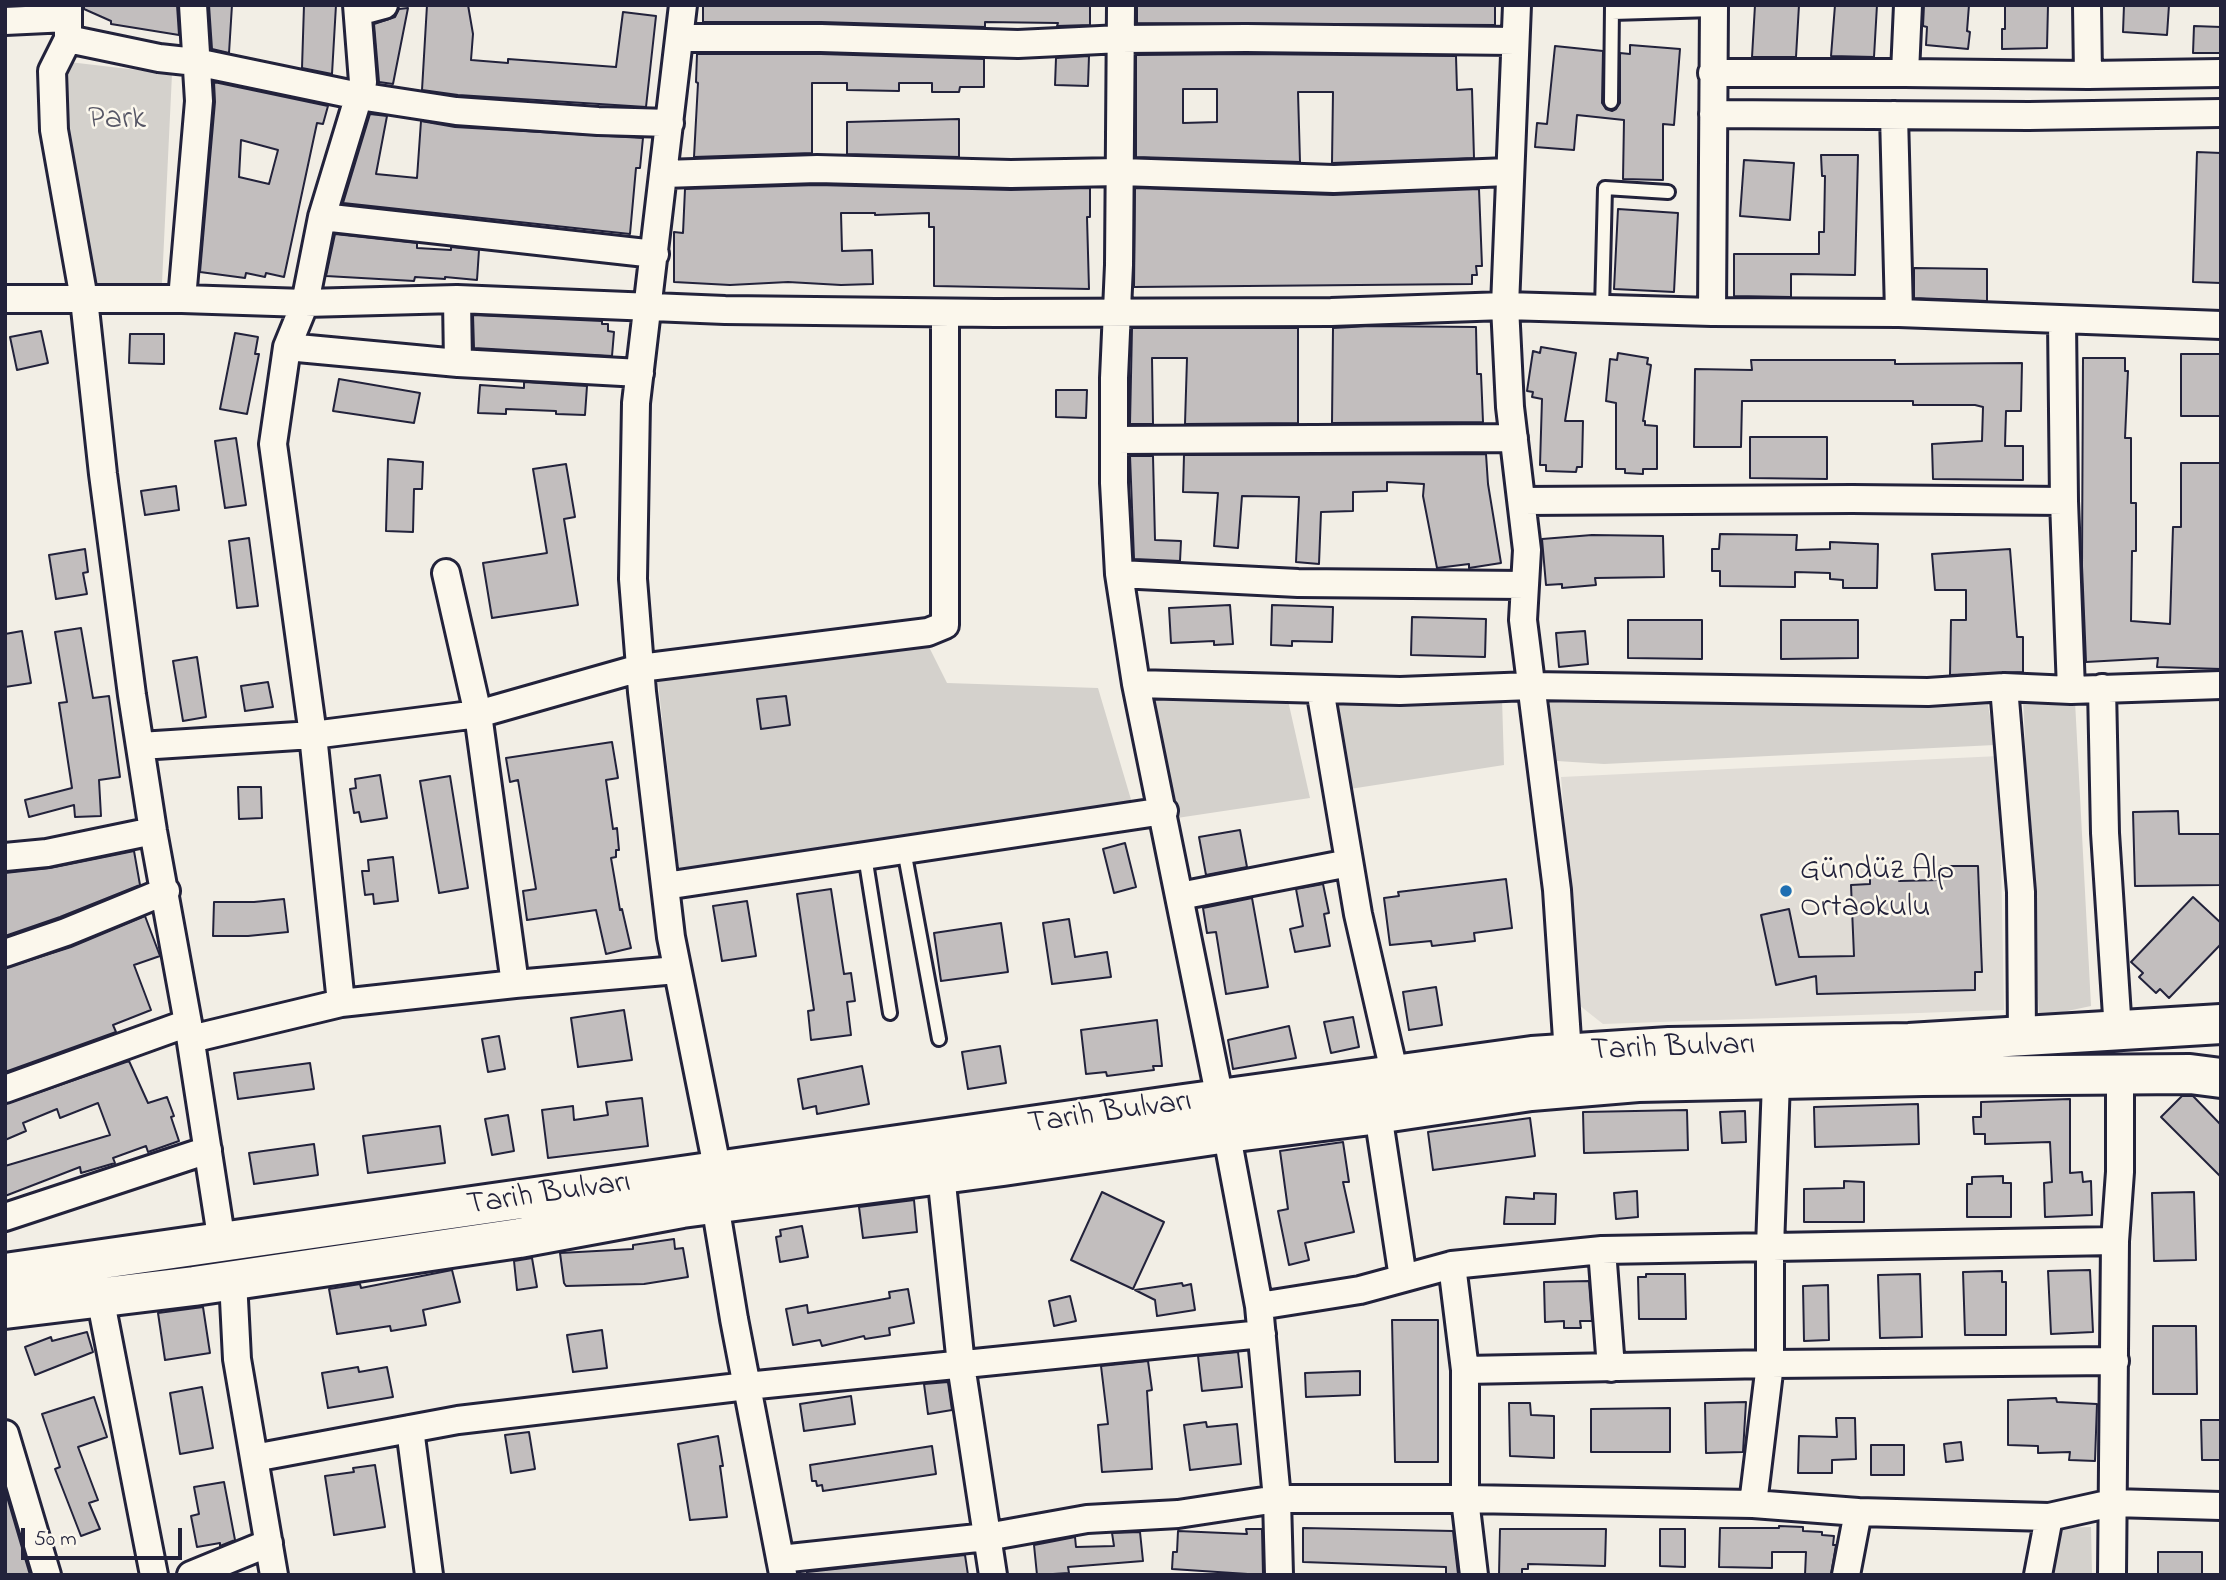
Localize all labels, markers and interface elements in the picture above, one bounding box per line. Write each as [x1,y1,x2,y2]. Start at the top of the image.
park label: Park [88,103,146,141]
place label: Gündüz Alp Ortaokulu [1800,854,1954,929]
marker: Gündüz Alp Ortaokulu [1778,883,1794,899]
street label: Tarih Bulvarı [1590,1028,1756,1072]
street label: Tarih Bulvarı [1026,1085,1194,1145]
street label: Tarih Bulvarı [465,1166,633,1226]
scale bar [24,1514,186,1558]
text: 50 m [34,1525,77,1555]

